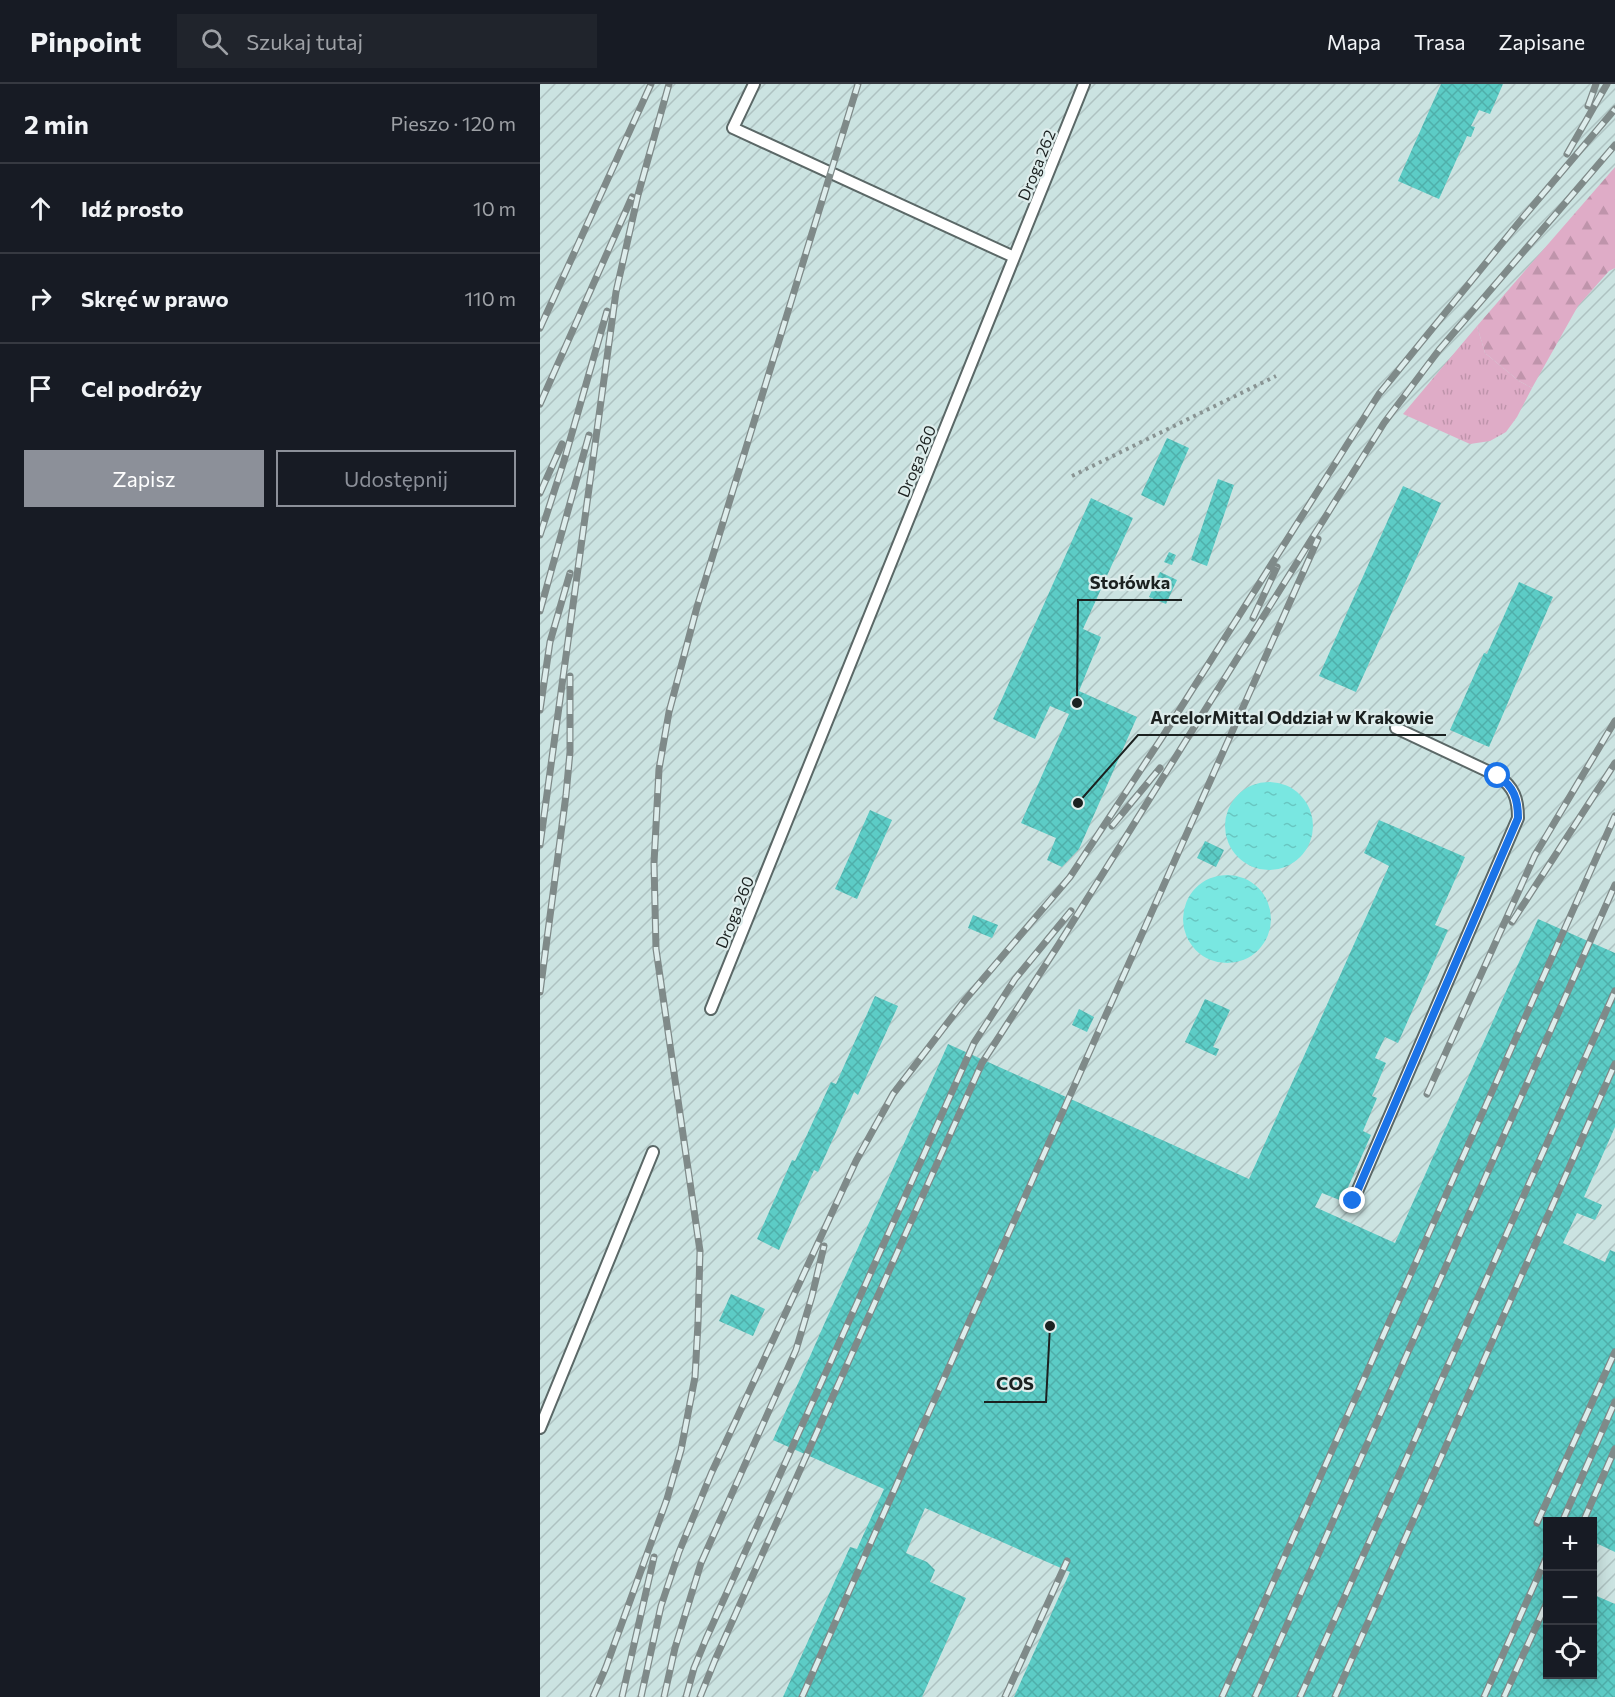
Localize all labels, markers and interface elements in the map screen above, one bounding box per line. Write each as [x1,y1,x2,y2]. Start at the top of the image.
search box [177,14,597,68]
text: Pinpoint [30,24,141,58]
icon: search [198,25,231,58]
text: Szukaj tutaj [246,28,363,55]
text: Mapa [1327,29,1381,54]
text: Trasa [1414,29,1465,54]
text: Zapisane [1498,29,1585,54]
text: 2 min [24,108,89,139]
text: Pieszo · 120 m [391,111,516,135]
street label: Droga 262 [1013,127,1059,203]
icon: ahead [24,192,57,225]
text: Idź prosto [81,195,184,222]
text: 10 m [473,196,516,220]
icon: right [24,282,57,315]
text: Skręć w prawo [81,285,229,312]
text: 110 m [465,286,516,310]
icon: arrive [24,372,57,405]
text: Cel podróży [81,375,202,402]
street label: Droga 260 [893,422,939,500]
button: Zapisz [24,450,264,507]
button: Udostępnij [276,450,516,507]
callout: Stołówka [1078,564,1182,600]
text: Stołówka [1090,571,1170,593]
callout: ArcelorMittal Oddział w Krakowie [1138,699,1446,735]
text: ArcelorMittal Oddział w Krakowie [1150,706,1434,728]
route start [1484,762,1510,788]
street label: Droga 260 [711,873,757,951]
route end [1339,1187,1365,1213]
callout: COS [984,1366,1046,1402]
text: COS [996,1372,1034,1394]
map controls [1543,1517,1597,1679]
button: + [1543,1517,1597,1571]
button: − [1543,1571,1597,1625]
button: locate [1543,1625,1597,1679]

